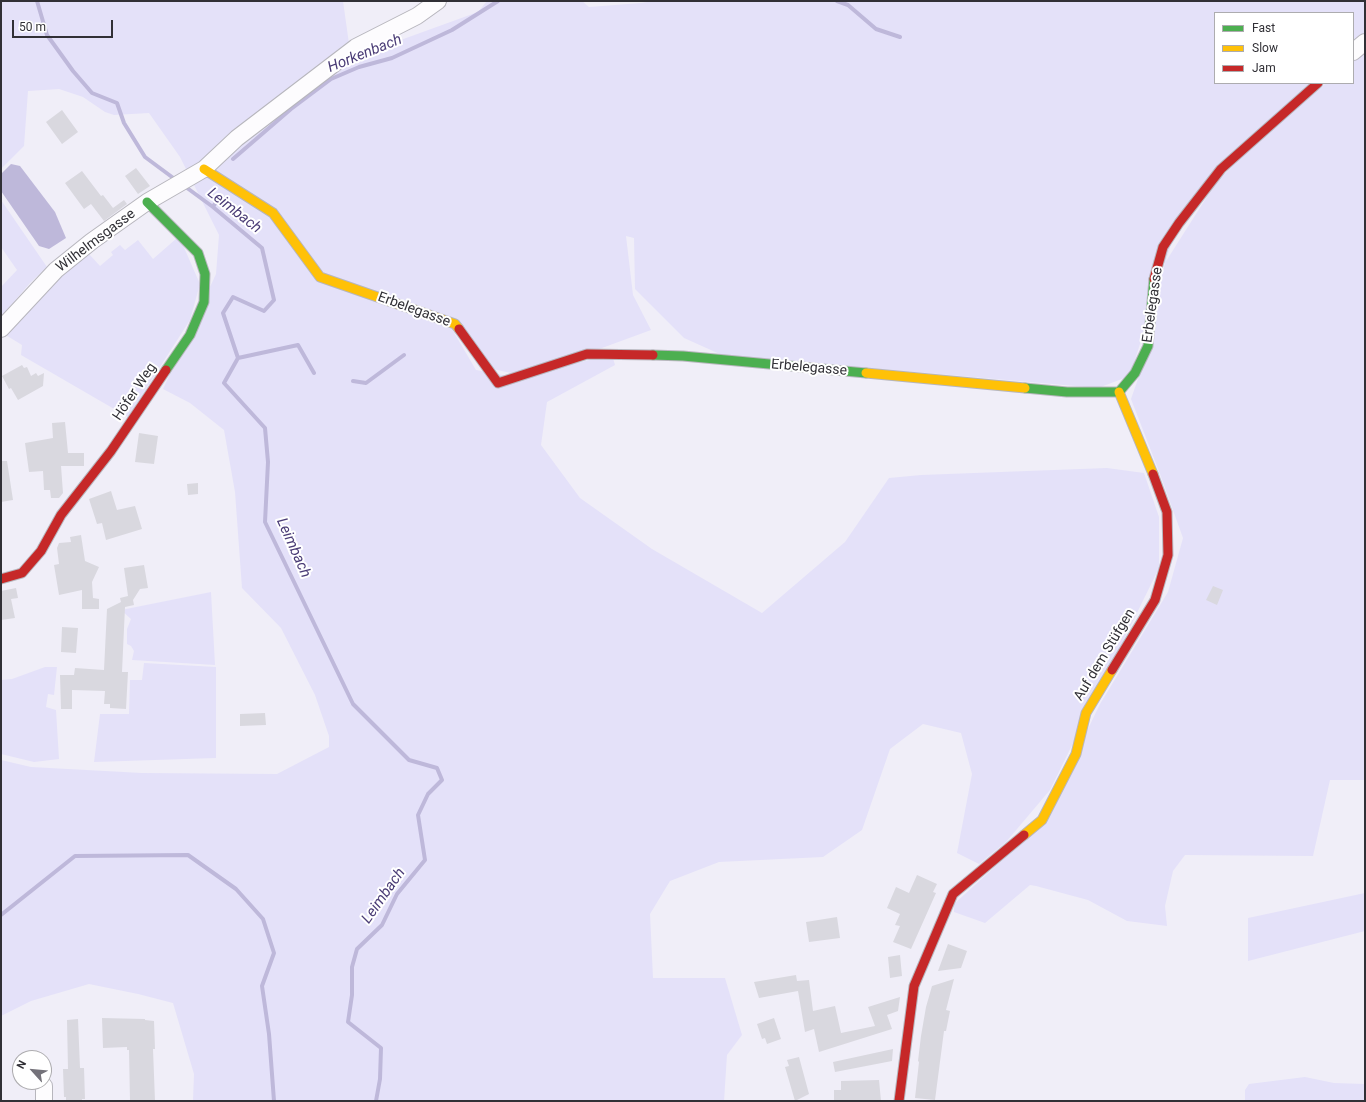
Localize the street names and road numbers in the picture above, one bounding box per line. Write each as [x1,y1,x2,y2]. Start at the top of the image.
street label: Wilhelmsgasse [53,206,139,276]
street label: Erbelegasse [1139,266,1167,344]
street label: Erbelegasse [375,289,453,331]
street label: Erbelegasse [770,356,848,380]
street label: Höfer Weg [110,360,160,424]
street label: Auf dem Stüfgen [1071,606,1139,704]

